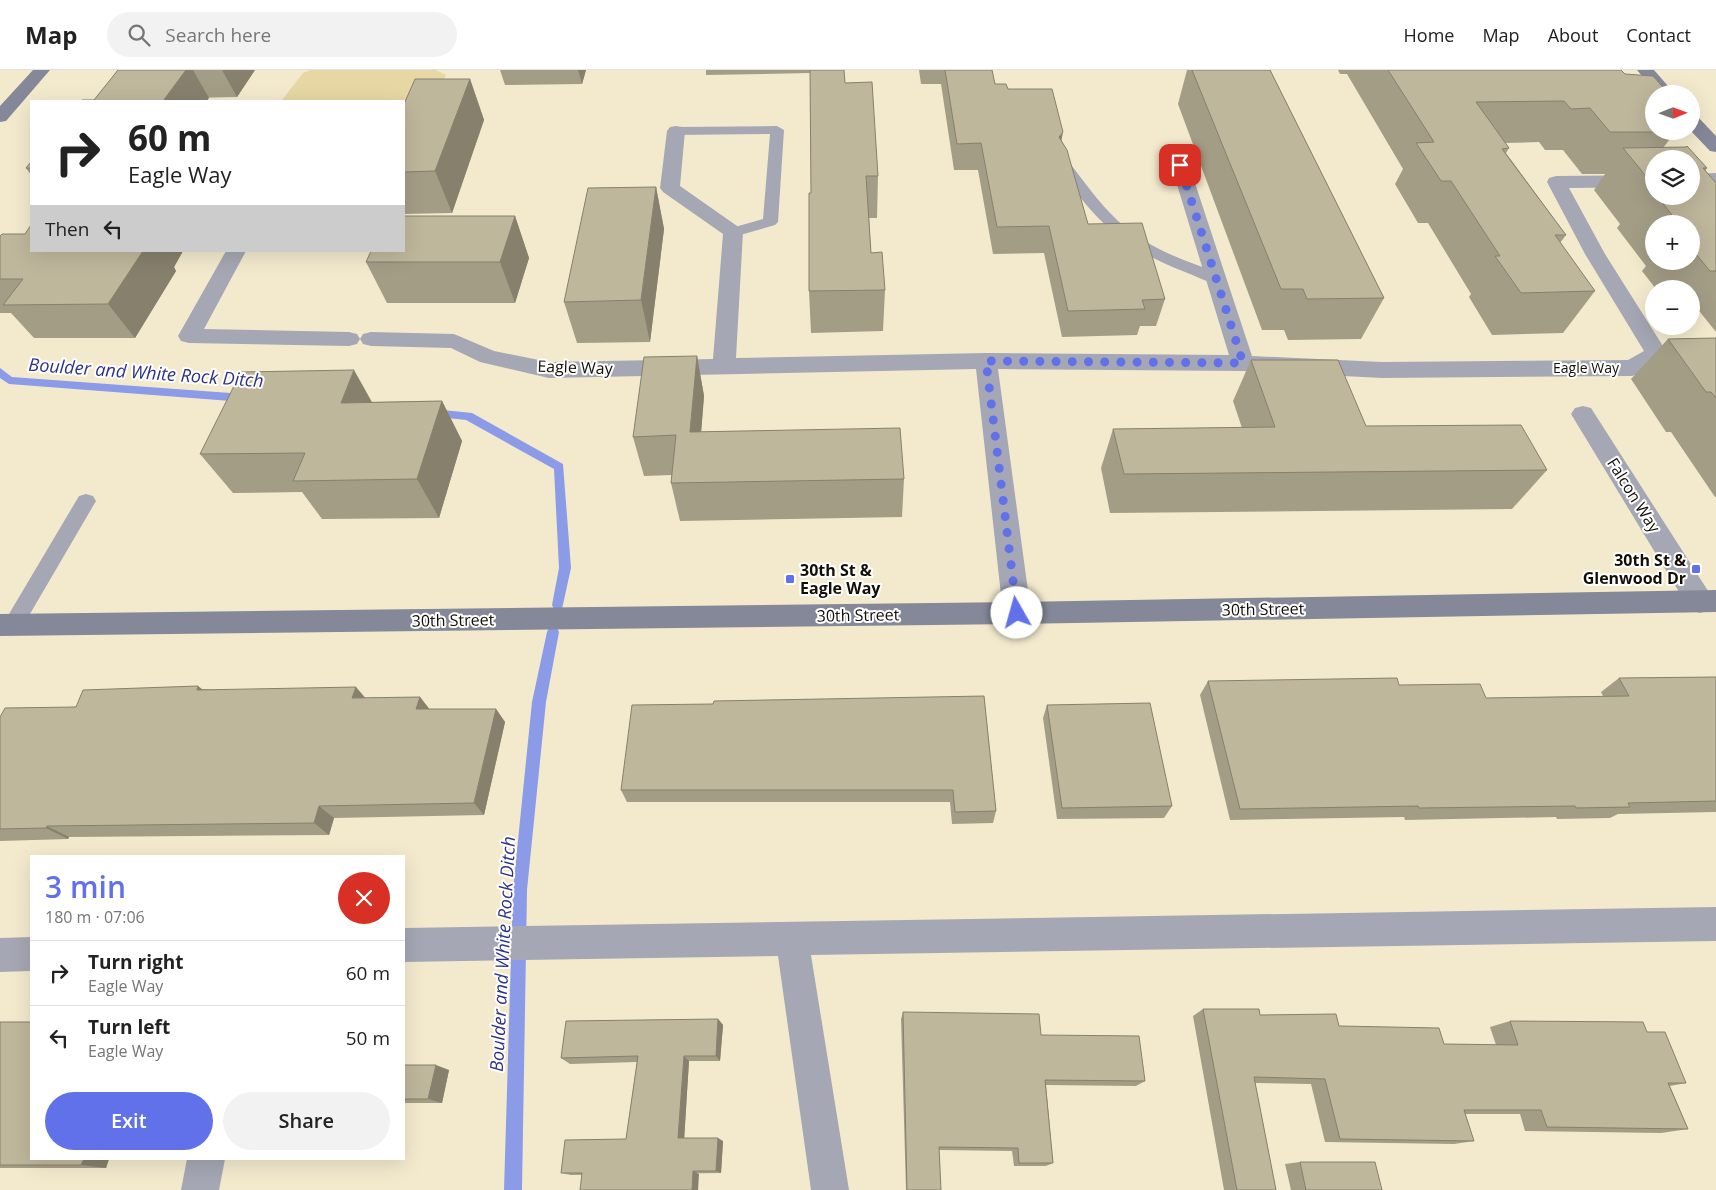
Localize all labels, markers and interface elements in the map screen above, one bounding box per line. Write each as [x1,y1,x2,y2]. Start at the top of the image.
search box [107,12,457,57]
text: Map [25,18,77,51]
icon: search [125,21,153,49]
text: Search here [165,22,271,48]
text: Home [1404,23,1454,47]
text: Map [1482,23,1520,47]
text: About [1548,23,1598,47]
text: Contact [1626,23,1691,47]
north arrow [1645,85,1700,140]
map controls [1645,85,1700,335]
text: 60 m [128,114,211,161]
icon: right [45,120,110,185]
pin [1159,144,1201,186]
button: layers [1645,150,1700,205]
icon: arrive [1166,151,1194,179]
text: Eagle Way [128,159,232,189]
icon: left [99,215,127,243]
button: + [1645,215,1700,270]
text: Then [45,216,89,242]
button: − [1645,280,1700,335]
water label: Boulder and White Rock Ditch [28,352,264,392]
street label: Eagle Way [537,355,614,379]
street label: Eagle Way [1553,358,1620,377]
street label: Falcon Way [1602,453,1666,537]
place label: 30th St & Glenwood Dr [1583,549,1686,589]
place label: 30th St & Eagle Way [800,559,881,599]
marker: 30th St & Glenwood Dr [1690,563,1702,575]
marker: 30th St & Eagle Way [784,573,796,585]
position arrow [990,586,1042,638]
street label: 30th Street [1221,597,1305,621]
street label: 30th Street [816,603,900,627]
street label: 30th Street [411,608,495,632]
water label: Boulder and White Rock Ditch [484,836,520,1072]
text: 3 min [45,866,126,907]
button: close [338,872,390,924]
text: 180 m · 07:06 [45,906,145,928]
text: Turn right [88,949,183,975]
icon: right [45,959,73,987]
text: 60 m [346,960,390,986]
text: Eagle Way [88,975,163,997]
text: Turn left [88,1014,170,1040]
icon: left [45,1024,73,1052]
text: 50 m [346,1025,390,1051]
text: Eagle Way [88,1040,163,1062]
button: Exit [45,1092,213,1150]
button: Share [223,1092,390,1150]

